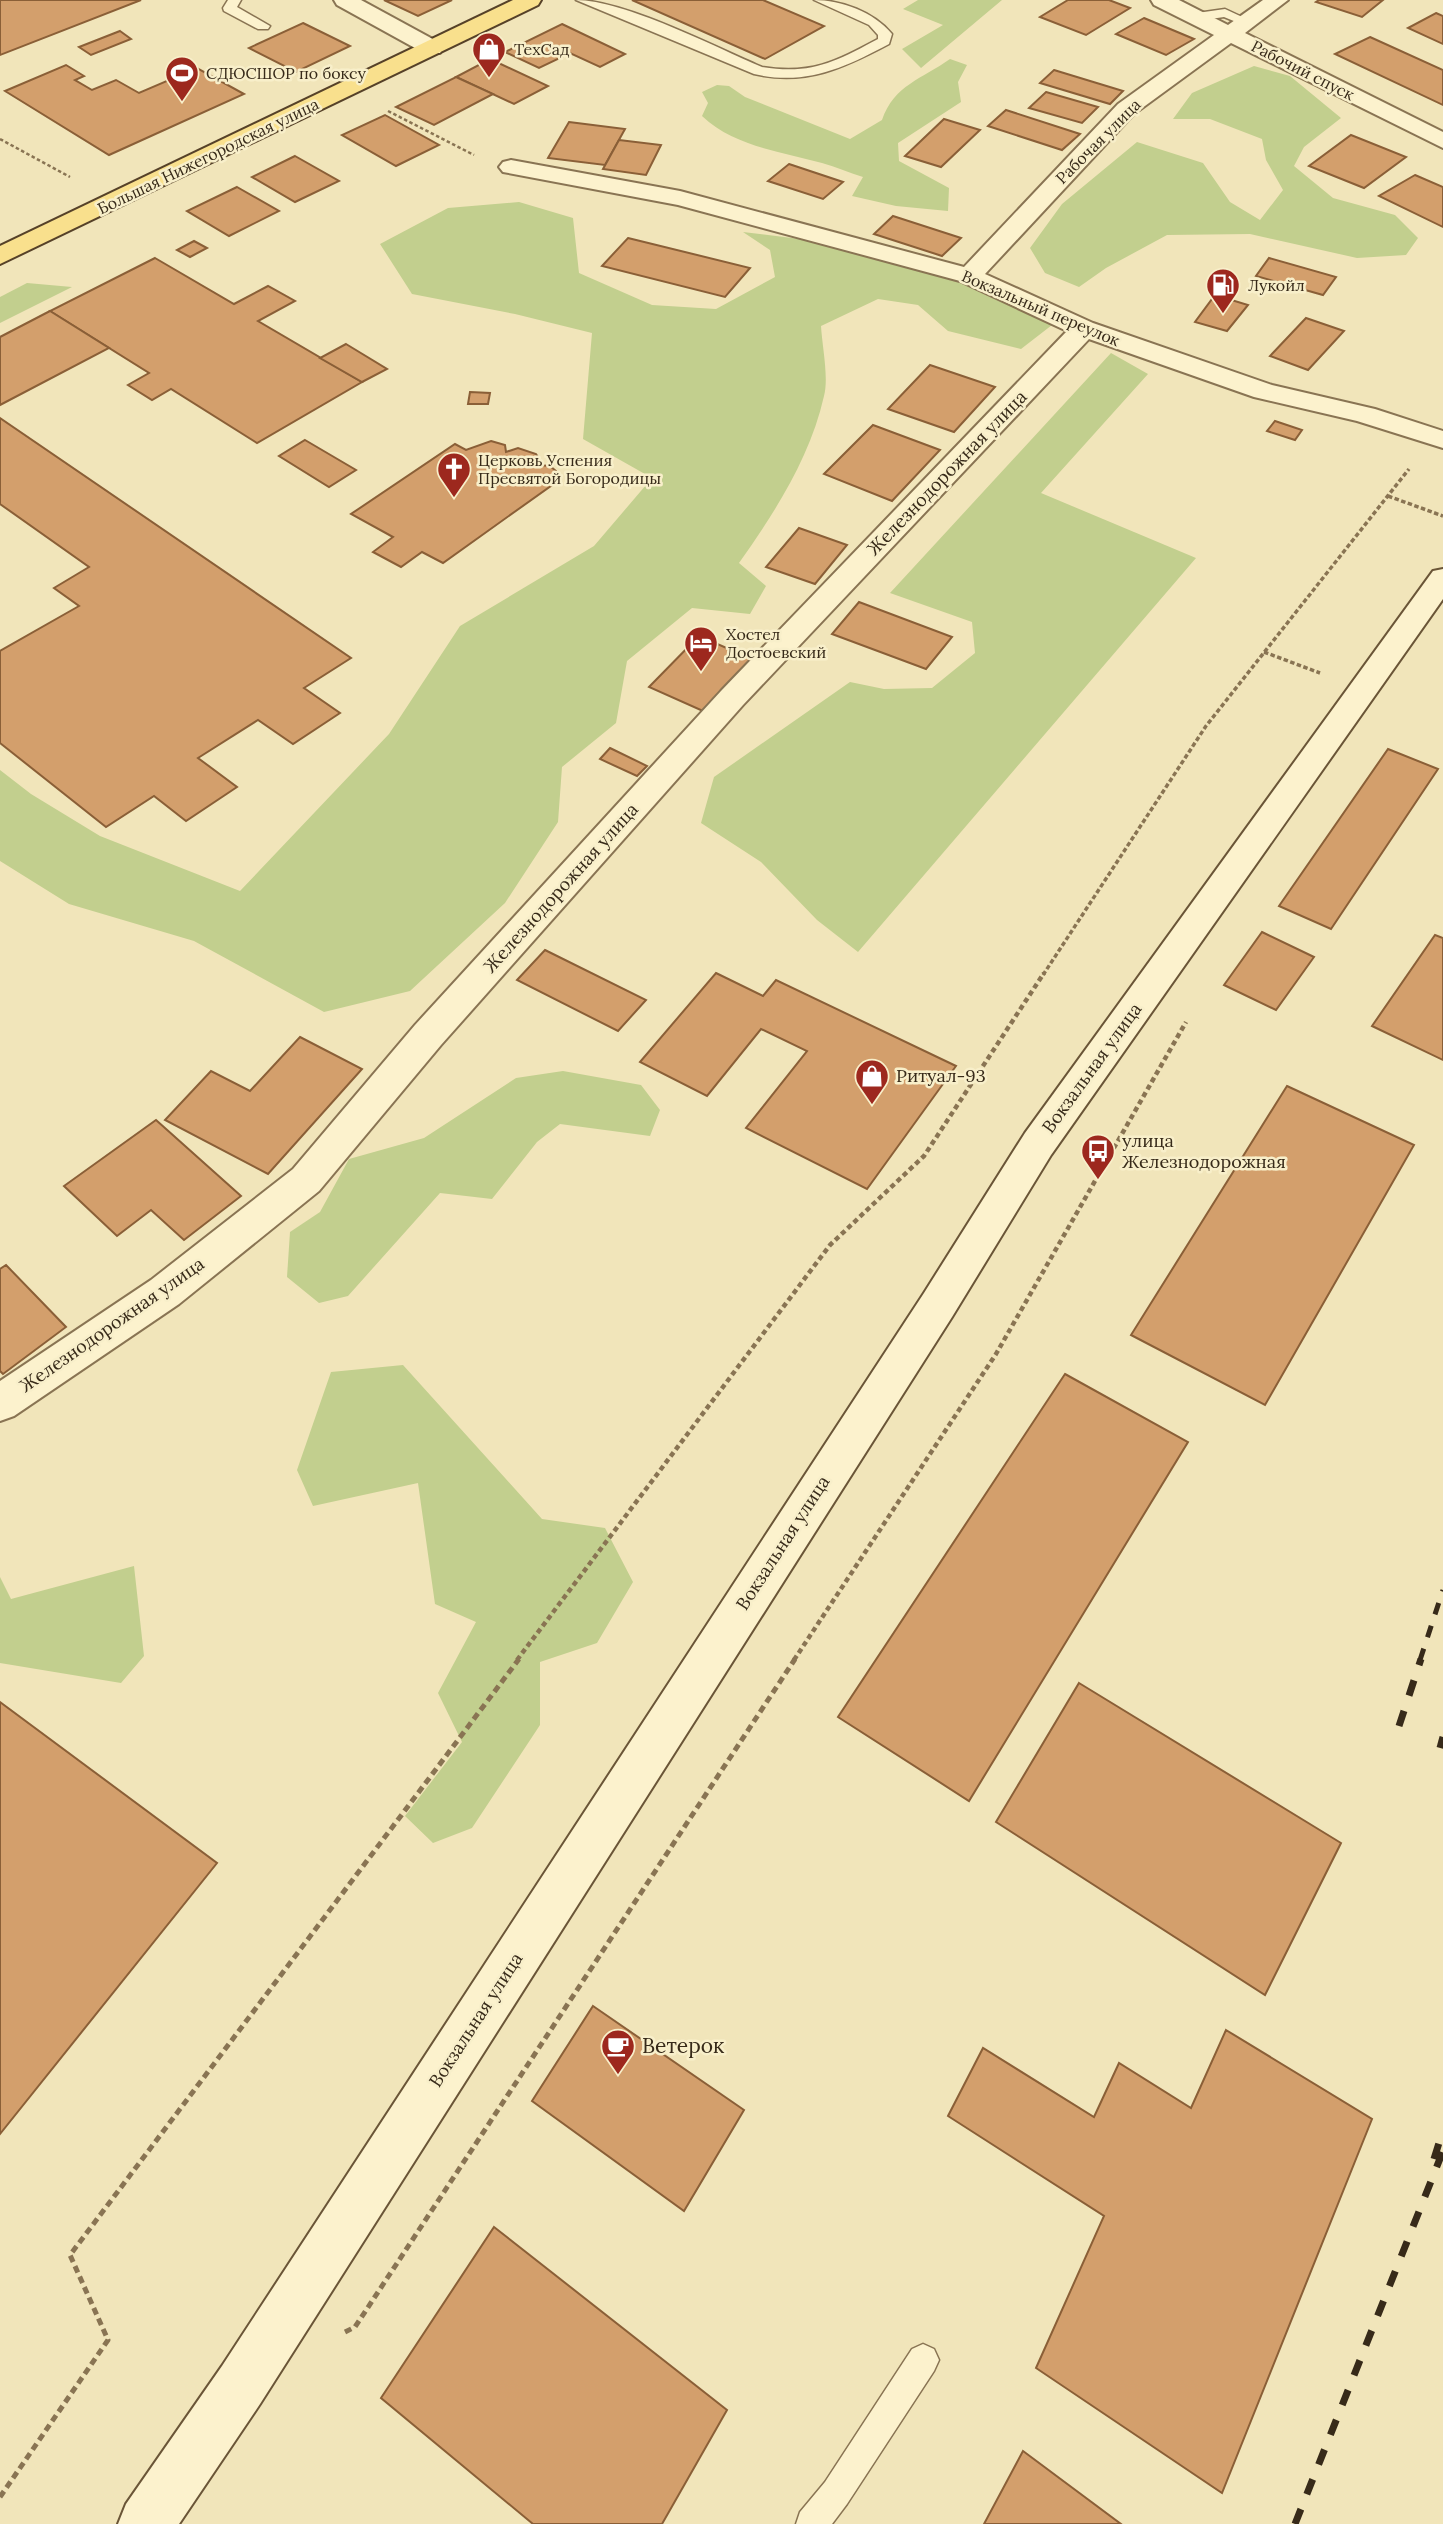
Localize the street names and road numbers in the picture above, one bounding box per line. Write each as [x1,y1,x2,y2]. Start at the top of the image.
street label: Рабочий спуск [1248,35,1358,105]
street label: Большая Нижегородская улица [94,94,322,218]
street label: Рабочая улица [1051,94,1145,188]
street label: Вокзальный переулок [959,266,1123,351]
street label: Железнодорожная улица [862,385,1031,560]
street label: Железнодорожная улица [478,798,643,977]
street label: Вокзальная улица [1037,998,1147,1137]
street label: Железнодорожная улица [15,1252,209,1397]
street label: Вокзальная улица [731,1471,835,1614]
street label: Вокзальная улица [424,1948,528,2091]

